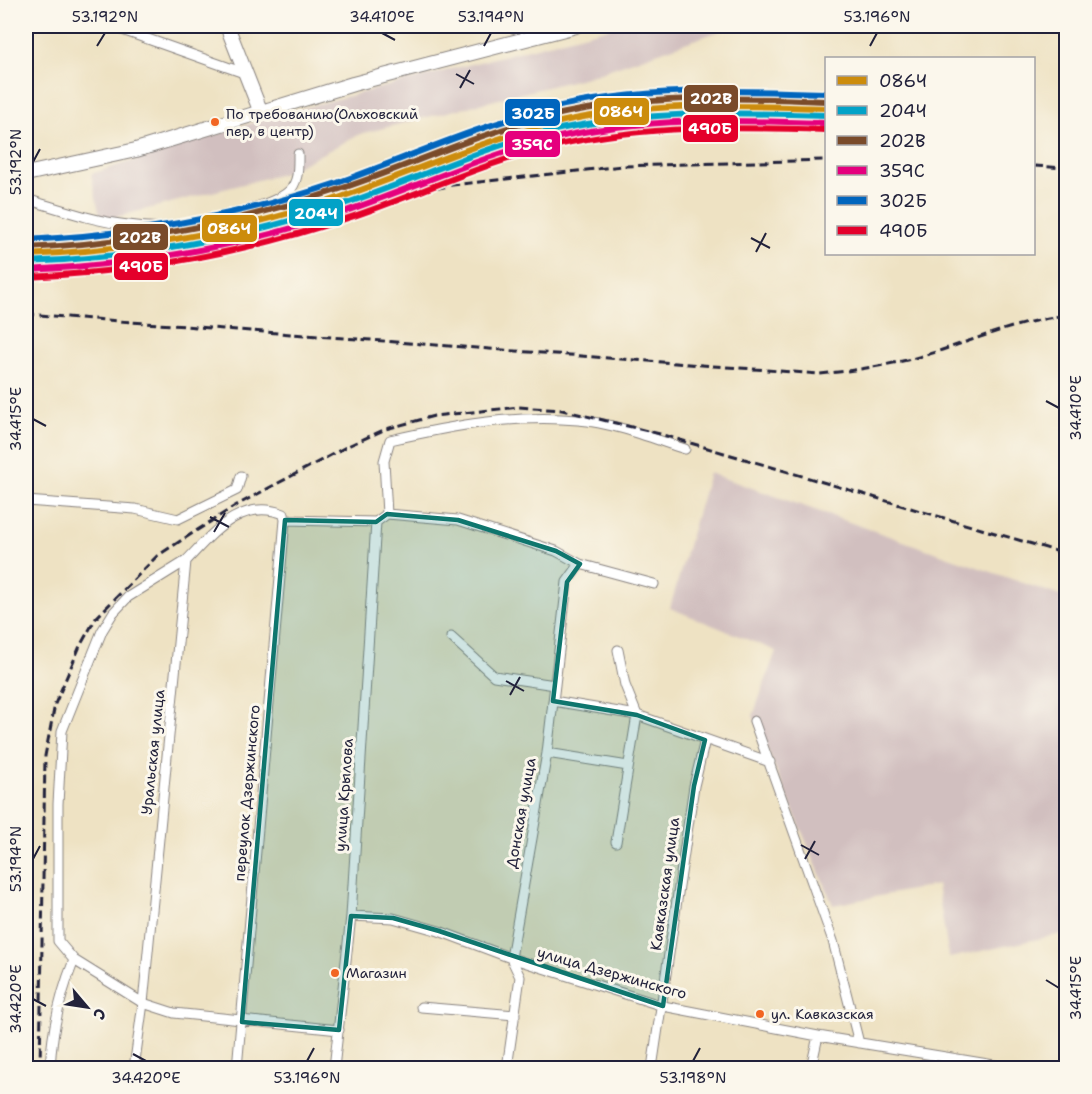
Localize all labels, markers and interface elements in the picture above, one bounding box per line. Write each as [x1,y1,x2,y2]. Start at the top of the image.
text: 53.192°N [72,7,138,27]
text: 34.410°E [349,7,415,27]
text: 53.194°N [458,7,524,27]
text: 53.196°N [844,7,910,27]
legend [825,57,1035,255]
text: 086Ч [879,69,927,93]
line badge: 202В [683,84,739,113]
text: 202В [690,88,732,109]
line badge: 086Ч [593,97,650,126]
line badge: 302Б [504,98,561,127]
text: 204Ч [879,99,927,123]
text: 086Ч [599,101,643,122]
text: 302Б [511,103,555,124]
place label: По требованию(Ольховский пер, в центр) [226,105,418,140]
line badge: 490Б [682,114,739,143]
marker: По требованию(Ольховский пер, в центр) [209,116,221,128]
text: 490Б [688,118,732,139]
text: 53.192°N [6,129,26,195]
text: 202В [879,129,926,153]
line badge: 359С [504,130,561,158]
text: 359С [511,134,553,155]
text: 359С [879,159,925,183]
text: 302Б [879,189,927,213]
line badge: 204Ч [288,198,344,227]
text: 204Ч [294,203,338,224]
line badge: 086Ч [201,214,258,243]
text: 086Ч [207,218,251,239]
text: 490Б [879,219,928,243]
line badge: 202В [112,223,169,251]
text: 202В [119,227,161,248]
line badge: 490Б [113,252,169,281]
text: 490Б [119,256,163,277]
text: 34.410°E [1066,375,1086,441]
text: 34.415°E [6,387,26,451]
street label: Уральская улица [136,688,170,816]
street label: переулок Дзержинского [229,704,265,882]
street label: улица Крылова [330,737,358,852]
street label: Донская улица [501,756,541,870]
street label: Кавказская улица [646,815,684,952]
text: 53.194°N [6,826,26,892]
street label: улица Дзержинского [535,942,689,1004]
text: 34.415°E [1066,956,1086,1020]
text: 34.420°E [6,964,26,1034]
place label: Магазин [346,964,407,982]
marker: Магазин [329,967,341,979]
north arrow [57,977,117,1037]
text: С [88,1005,111,1024]
place label: ул. Кавказская [771,1005,874,1023]
marker: ул. Кавказская [754,1008,766,1020]
text: 34.420°E [111,1068,181,1088]
text: 53.196°N [274,1068,340,1088]
text: 53.198°N [660,1068,726,1088]

